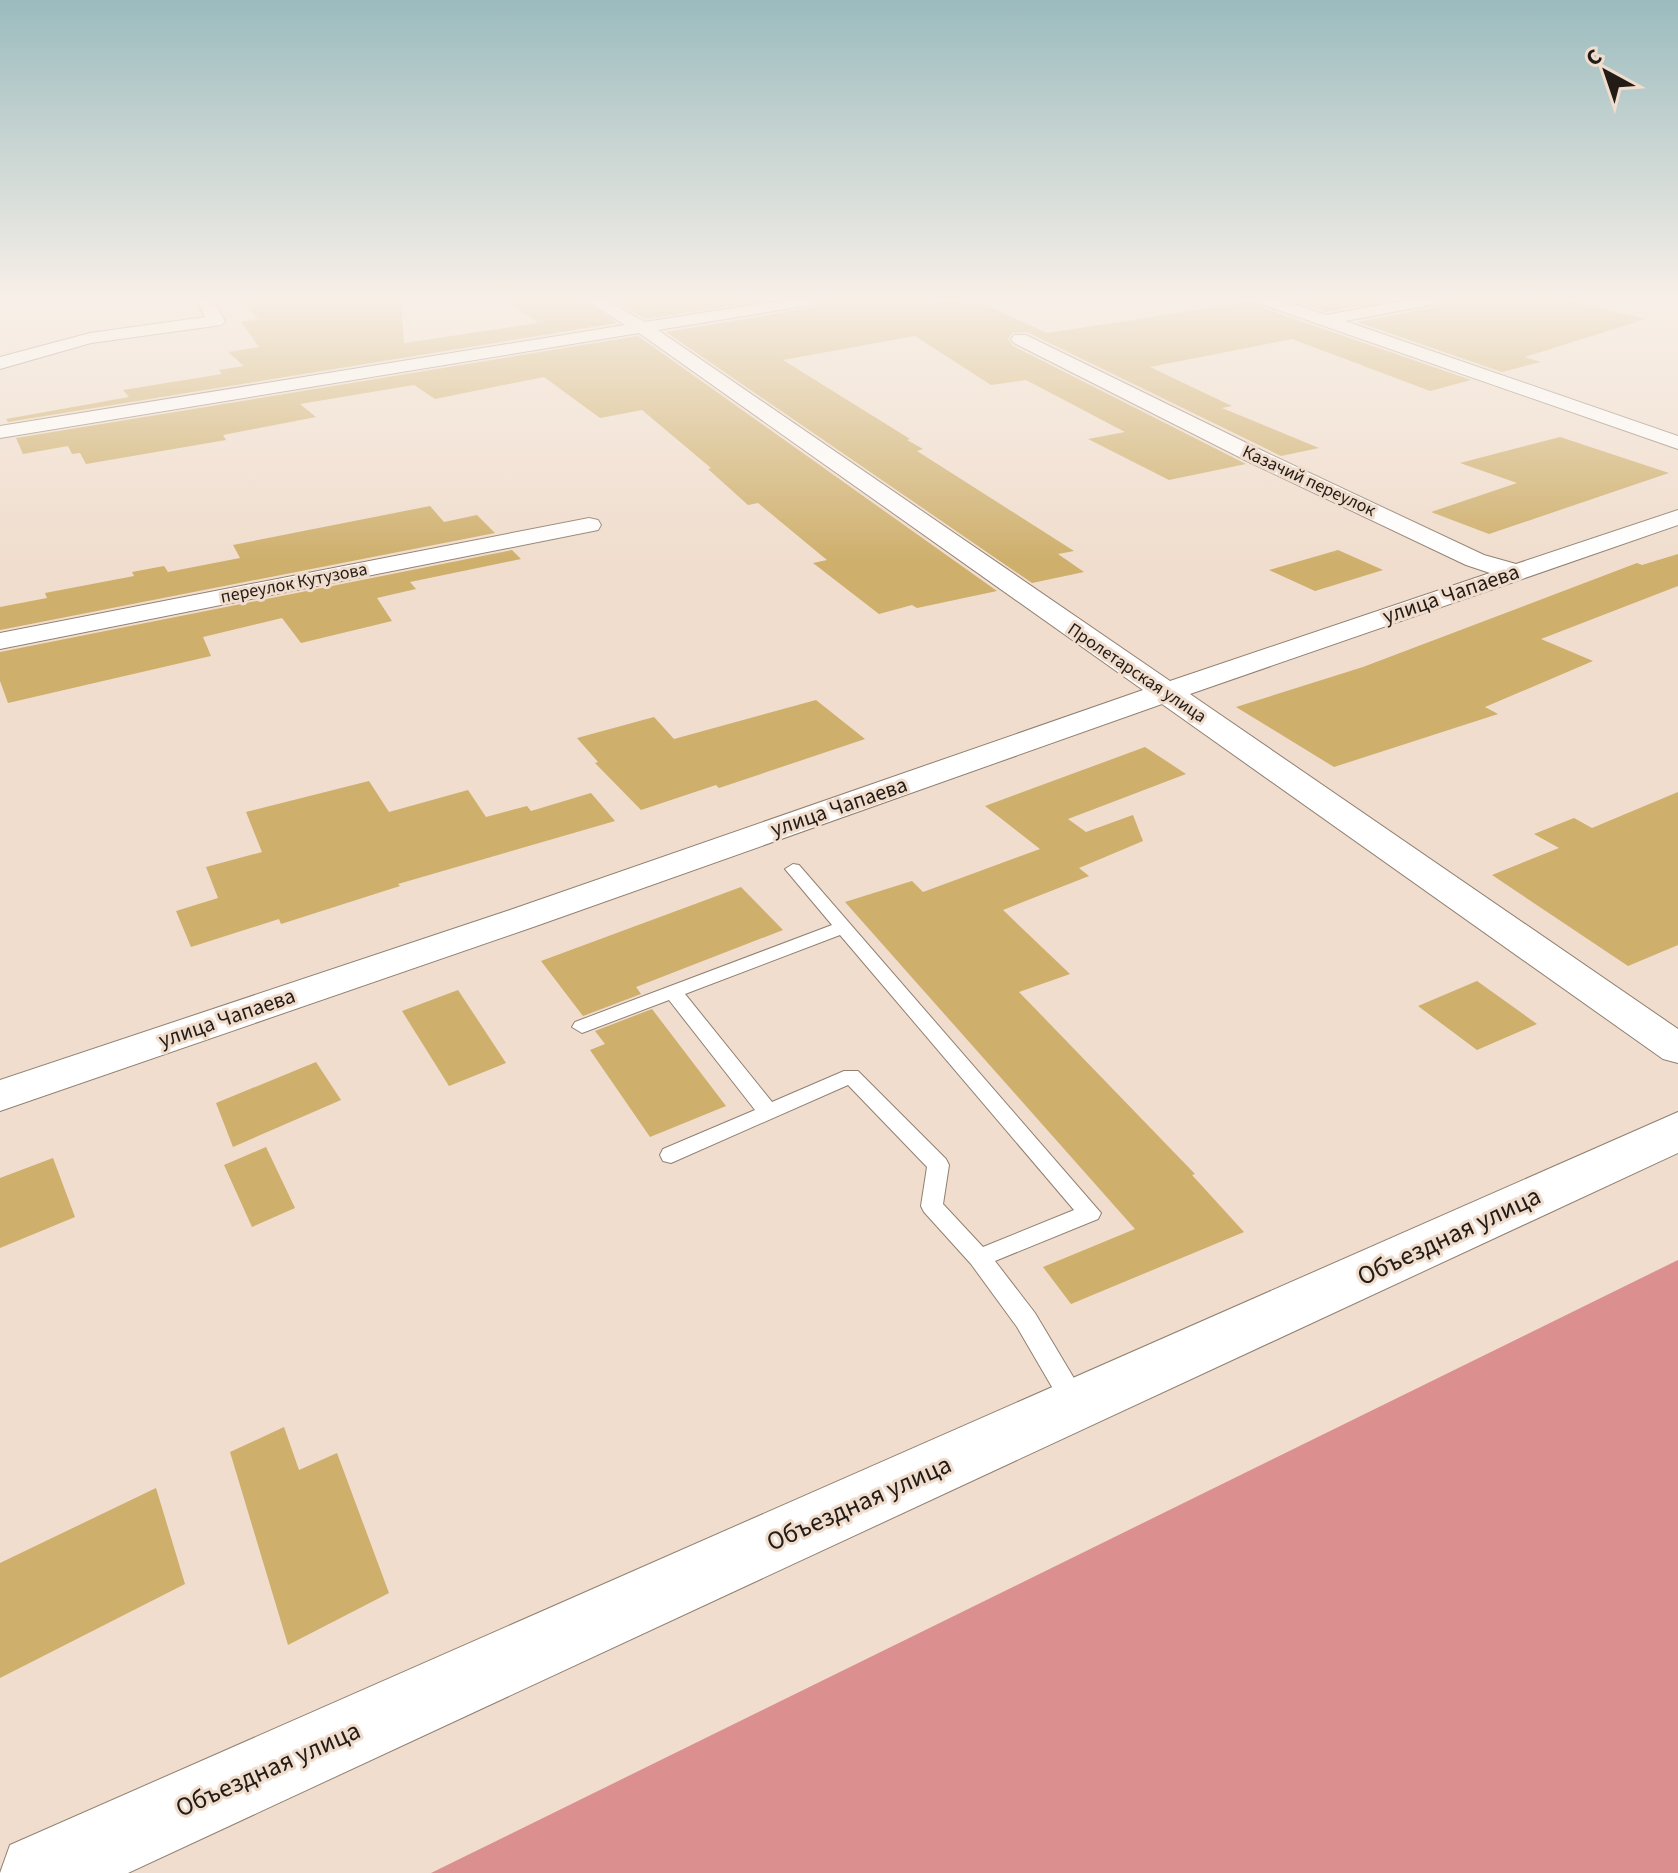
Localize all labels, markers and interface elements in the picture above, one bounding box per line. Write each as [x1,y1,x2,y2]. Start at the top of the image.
north arrow [1566,32,1646,112]
text: С [1579,41,1609,74]
street label: Казачий переулок [1238,439,1380,523]
street label: улица Чапаева [1378,556,1524,632]
street label: переулок Кутузова [218,557,370,609]
street label: Пролетарская улица [1063,617,1211,729]
street label: улица Чапаева [766,769,912,845]
street label: улица Чапаева [154,980,300,1056]
street label: Объездная улица [1351,1177,1547,1295]
street label: Объездная улица [761,1446,957,1560]
street label: Объездная улица [170,1712,366,1826]

